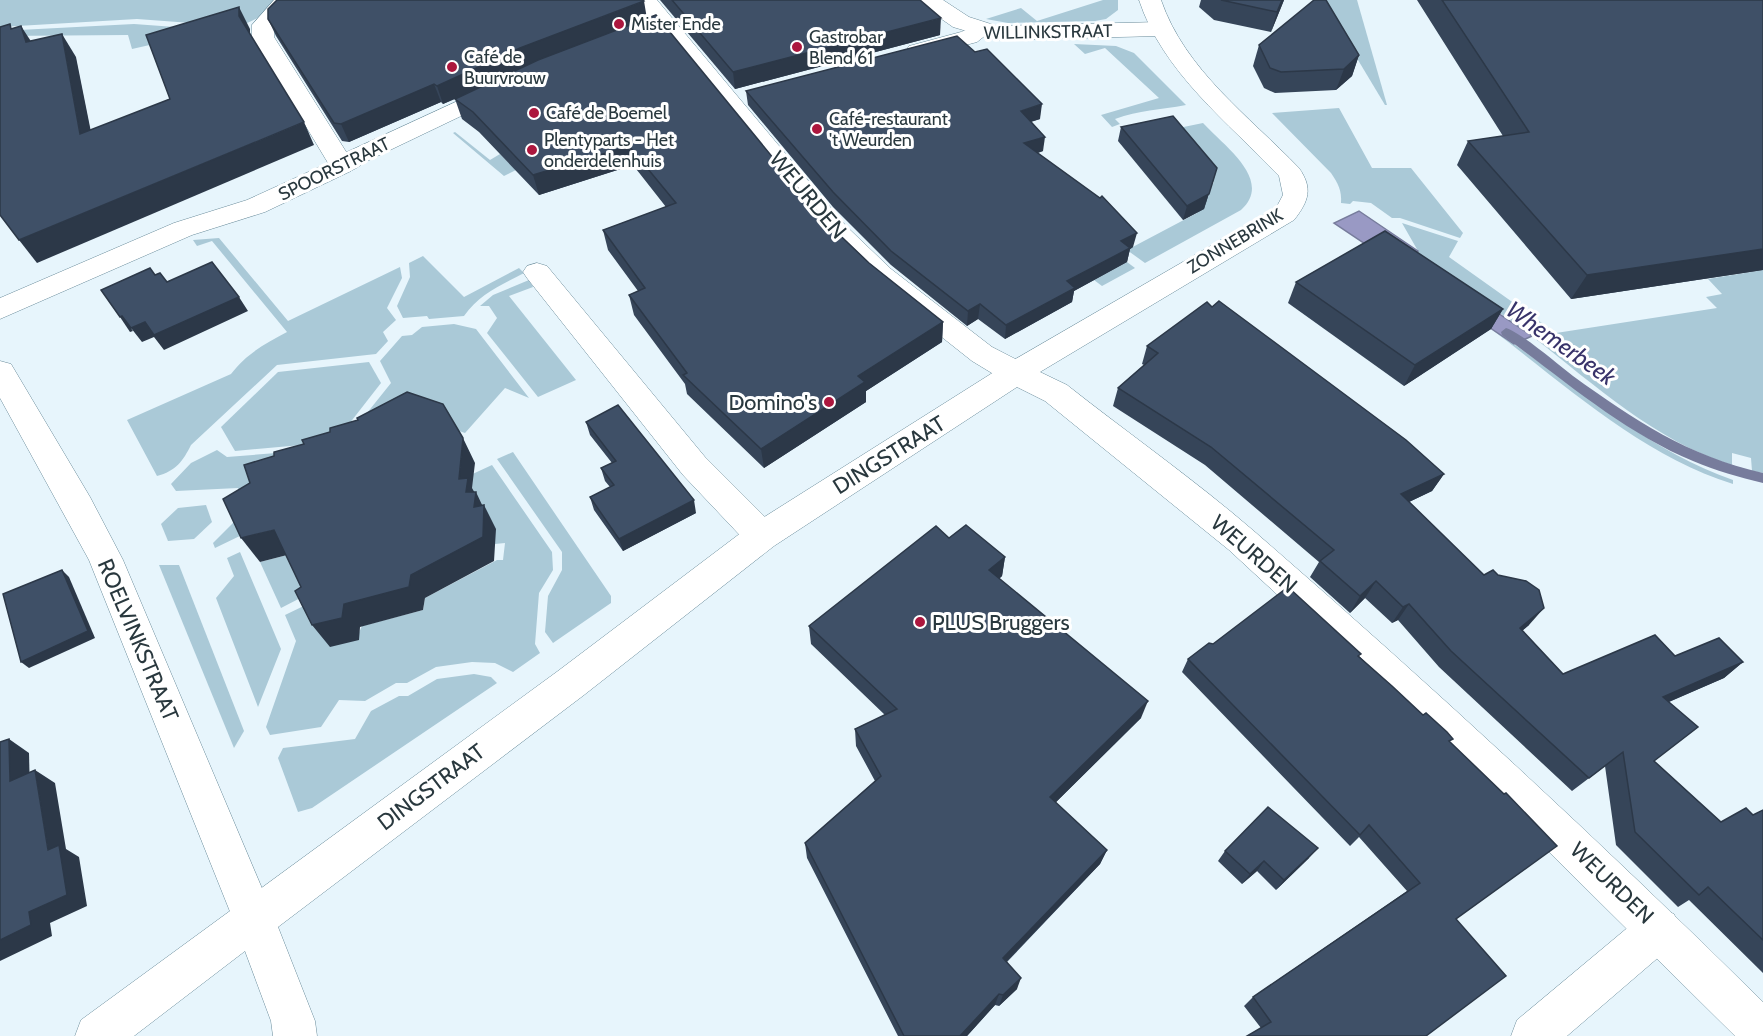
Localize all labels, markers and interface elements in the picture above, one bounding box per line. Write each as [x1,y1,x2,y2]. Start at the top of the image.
place label: Mister Ende [631,13,721,35]
marker: Mister Ende [612,17,626,31]
street label: WILLINKSTRAAT [983,20,1113,44]
place label: Gastrobar Blend 61 [809,26,883,69]
marker: Gastrobar Blend 61 [790,40,804,54]
place label: Café de Buurvrouw [464,46,546,89]
marker: Café de Buurvrouw [445,60,459,74]
place label: Café de Boemel [546,102,668,124]
marker: Café de Boemel [527,106,541,120]
place label: Café-restaurant 't Weurden [829,108,948,151]
marker: Café-restaurant 't Weurden [810,122,824,136]
place label: Plentyparts - Het onderdelenhuis [544,129,674,172]
street label: SPOORSTRAAT [275,132,394,205]
marker: Plentyparts - Het onderdelenhuis [525,143,539,157]
street label: WEURDEN [764,146,852,244]
street label: ZONNEBRINK [1183,203,1288,278]
water label: Whemerbeek [1501,295,1622,392]
place label: Domino's [728,389,817,416]
marker: Domino's [822,395,836,409]
street label: DINGSTRAAT [828,410,950,500]
street label: WEURDEN [1205,509,1303,599]
street label: ROELVINKSTRAAT [92,555,184,725]
place label: PLUS Bruggers [932,609,1070,636]
marker: PLUS Bruggers [913,615,927,629]
street label: DINGSTRAAT [372,738,490,836]
street label: WEURDEN [1565,837,1659,929]

